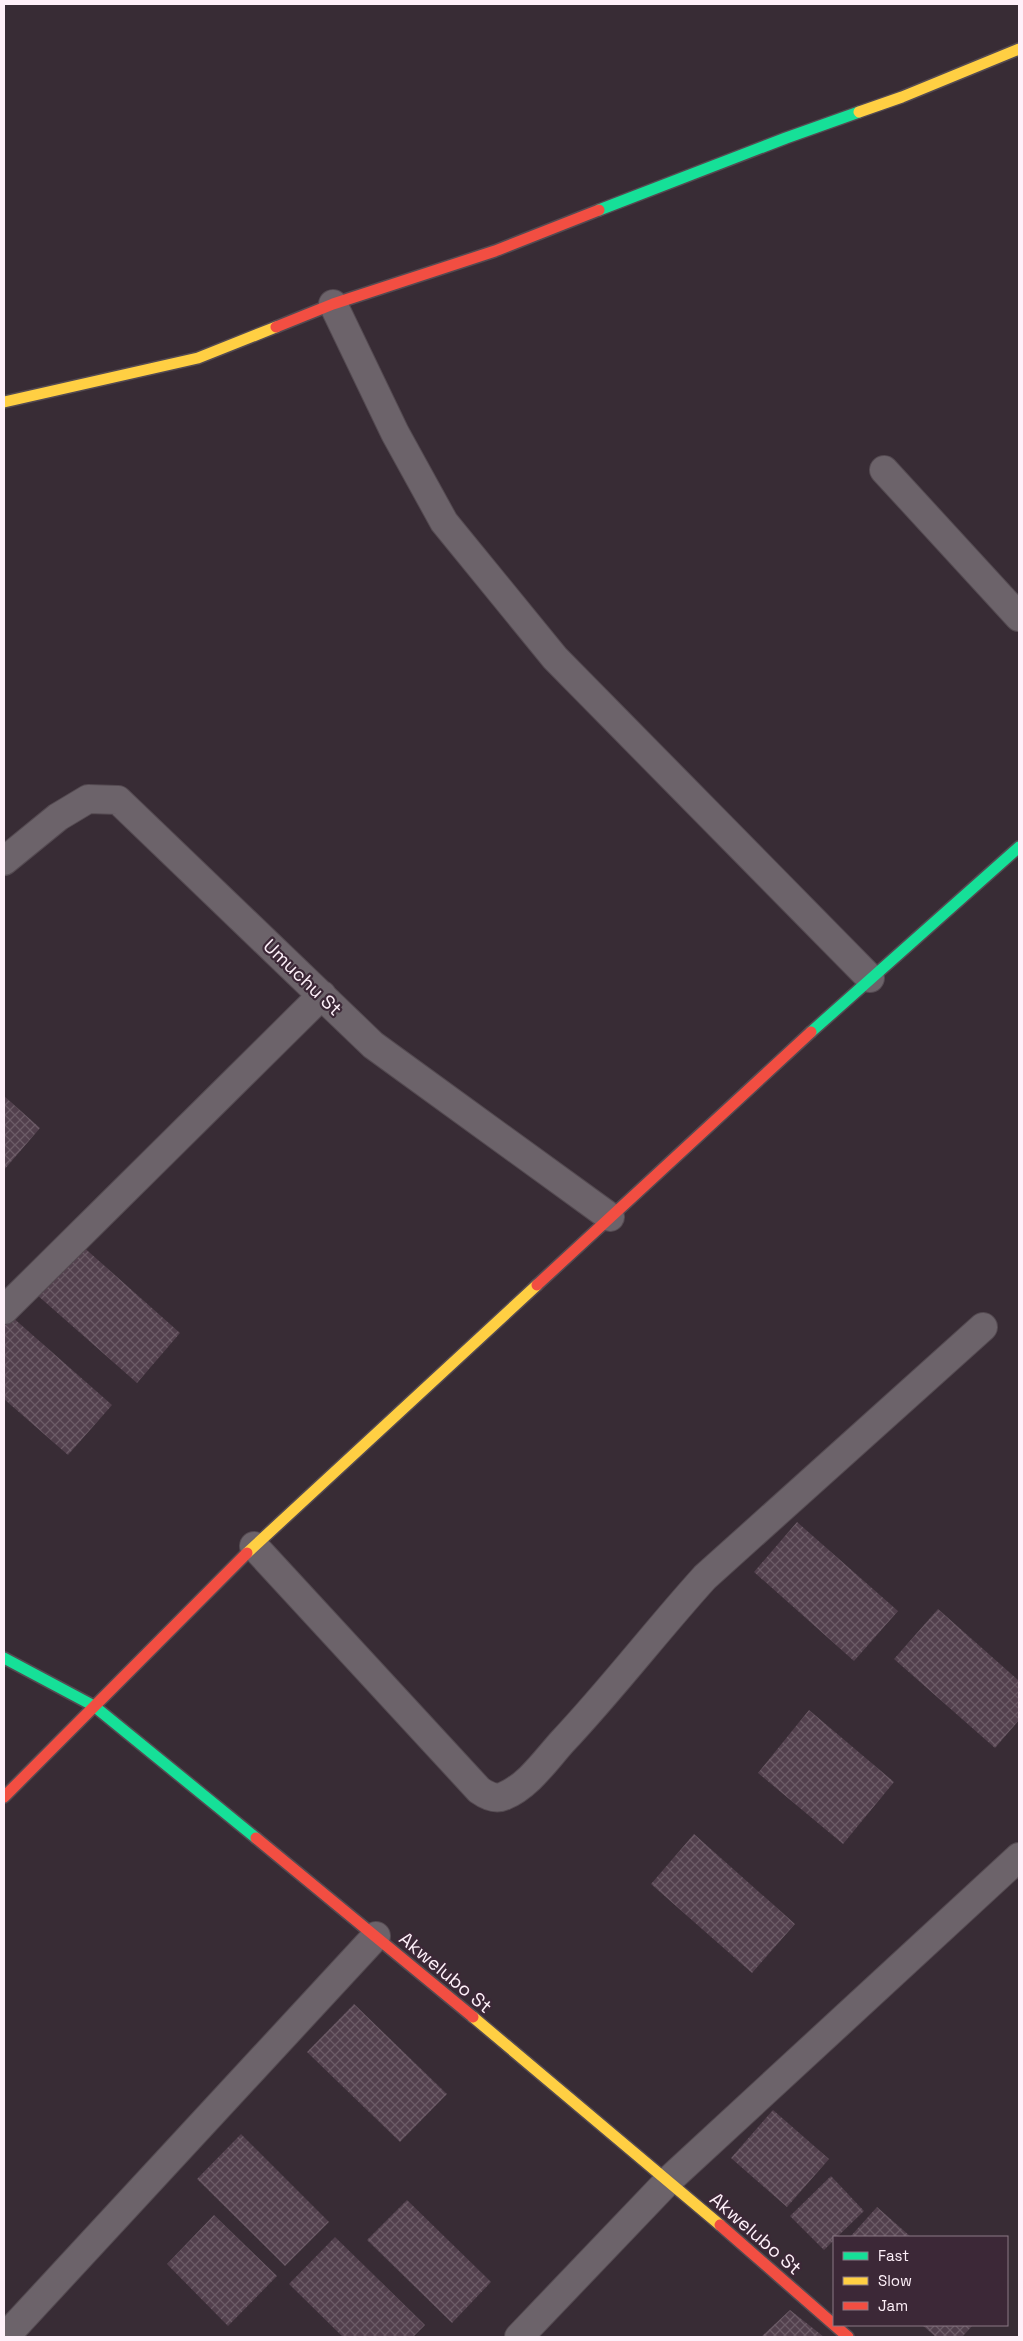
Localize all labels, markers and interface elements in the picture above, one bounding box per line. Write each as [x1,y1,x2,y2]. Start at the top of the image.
street label: Umuchu St [258,934,347,1021]
street label: Akwelubo St [394,1926,497,2019]
street label: Akwelubo St [704,2187,807,2280]
legend [833,2236,1008,2326]
text: Fast [878,2246,909,2265]
text: Slow [878,2271,912,2290]
text: Jam [878,2296,908,2315]

